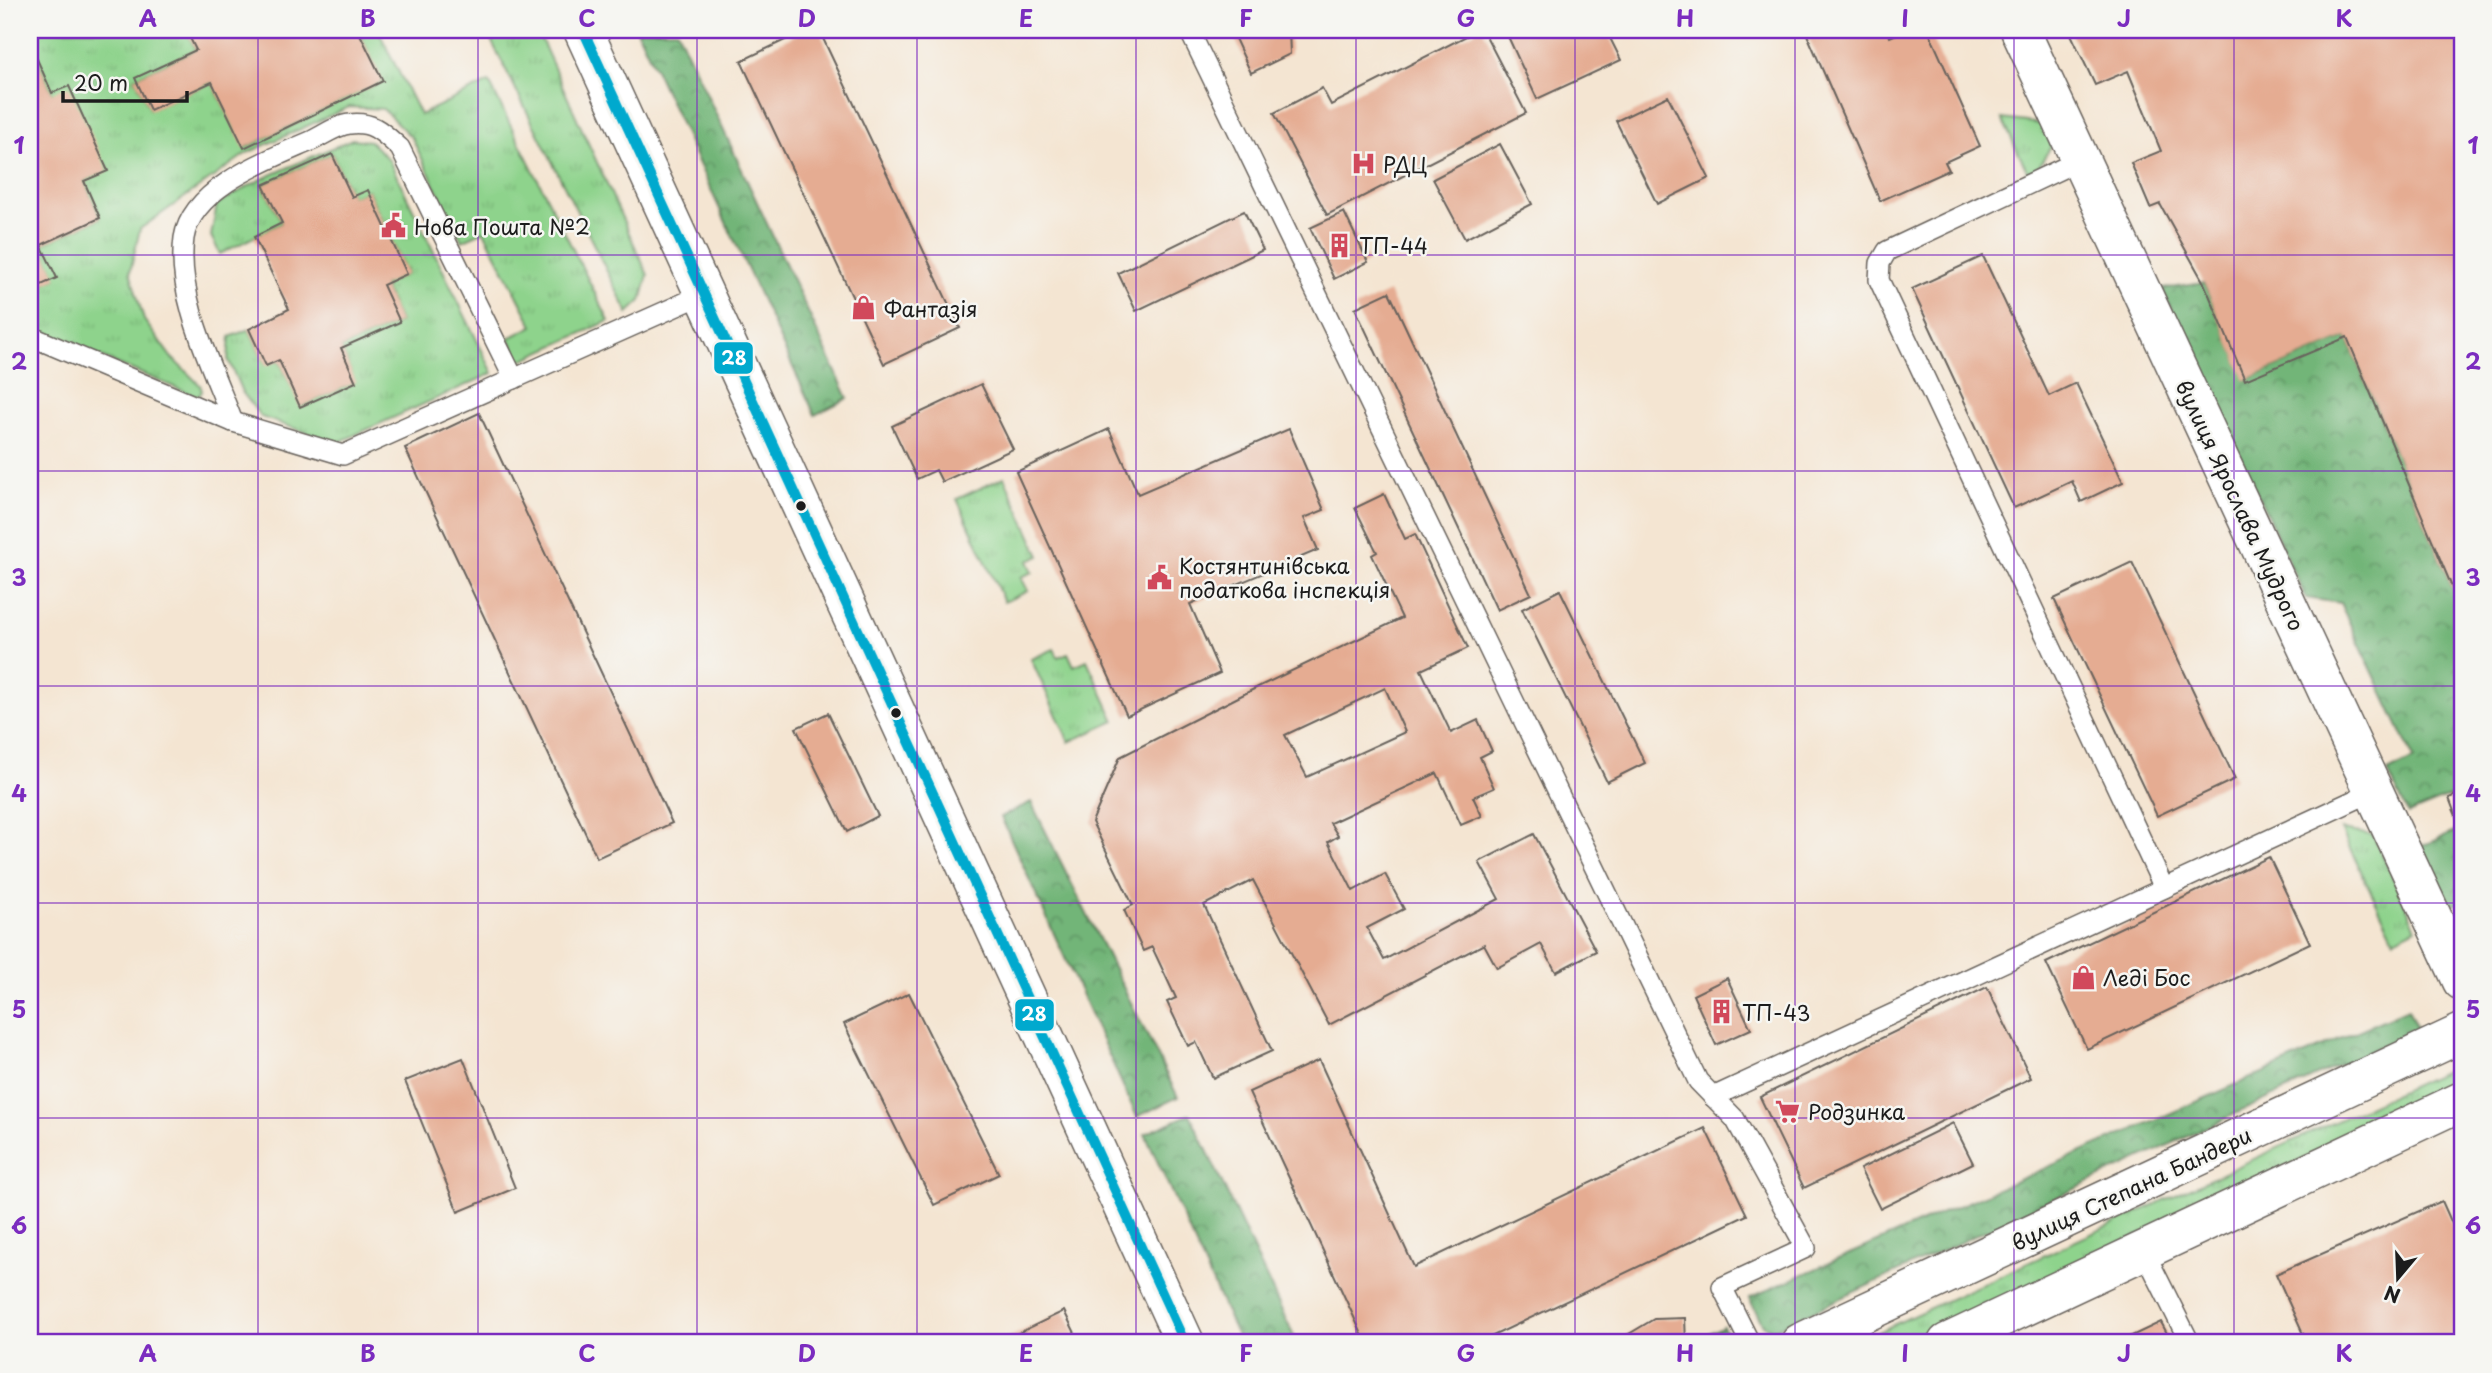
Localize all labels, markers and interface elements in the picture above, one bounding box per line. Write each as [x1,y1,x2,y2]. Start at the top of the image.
text: A [139,0,157,35]
text: B [360,0,376,35]
text: C [578,0,596,35]
text: D [798,0,816,35]
text: E [1019,0,1033,35]
text: F [1239,0,1253,35]
text: G [1457,0,1475,35]
text: H [1676,0,1694,35]
text: I [1901,0,1909,35]
text: J [2117,0,2131,35]
text: K [2336,0,2353,35]
scale bar [63,60,187,104]
text: 20 m [74,66,128,98]
text: 1 [14,127,25,162]
text: 1 [2468,127,2479,162]
place label: РДЦ [1383,148,1427,180]
hospital icon: РДЦ [1349,150,1377,178]
place label: Нова Пошта №2 [414,210,590,242]
public building icon: Нова Пошта №2 [380,212,408,240]
place label: ТП-44 [1359,229,1428,261]
building icon: ТП-44 [1325,231,1353,259]
place label: Фантазія [884,292,978,324]
shop icon: Фантазія [850,294,878,322]
line badge: 28 [713,341,754,375]
text: 2 [11,343,27,378]
text: 28 [721,343,747,371]
text: 2 [2465,343,2481,378]
street label: вулиця Ярослава Мудрого [2169,374,2313,636]
unlabelled marker [794,499,808,513]
place label: Костянтинівська податкова інспекція [1179,549,1390,605]
text: 3 [11,559,27,594]
text: 3 [2465,559,2481,594]
public building icon: Костянтинівська податкова інспекція [1145,563,1173,591]
unlabelled marker [889,706,903,720]
text: 4 [11,775,27,810]
text: 4 [2465,775,2481,810]
place label: Леді Бос [2103,961,2191,993]
shop icon: Леді Бос [2069,963,2097,991]
text: 5 [12,991,26,1026]
text: 5 [2466,991,2480,1026]
place label: ТП-43 [1742,996,1810,1028]
line badge: 28 [1014,998,1055,1032]
building icon: ТП-43 [1708,998,1736,1026]
text: 28 [1021,999,1047,1027]
place label: Родзинка [1808,1095,1905,1127]
supermarket icon: Родзинка [1774,1097,1802,1125]
street label: вулиця Степана Бандери [2006,1118,2256,1258]
text: 6 [11,1207,27,1242]
text: 6 [2465,1207,2481,1242]
north arrow [2362,1244,2432,1314]
text: N [2380,1279,2404,1311]
text: A [139,1335,157,1370]
text: B [360,1335,376,1370]
text: C [578,1335,596,1370]
text: D [798,1335,816,1370]
text: E [1019,1335,1033,1370]
text: F [1239,1335,1253,1370]
text: G [1457,1335,1475,1370]
text: H [1676,1335,1694,1370]
text: I [1901,1335,1909,1370]
text: J [2117,1335,2131,1370]
text: K [2336,1335,2353,1370]

